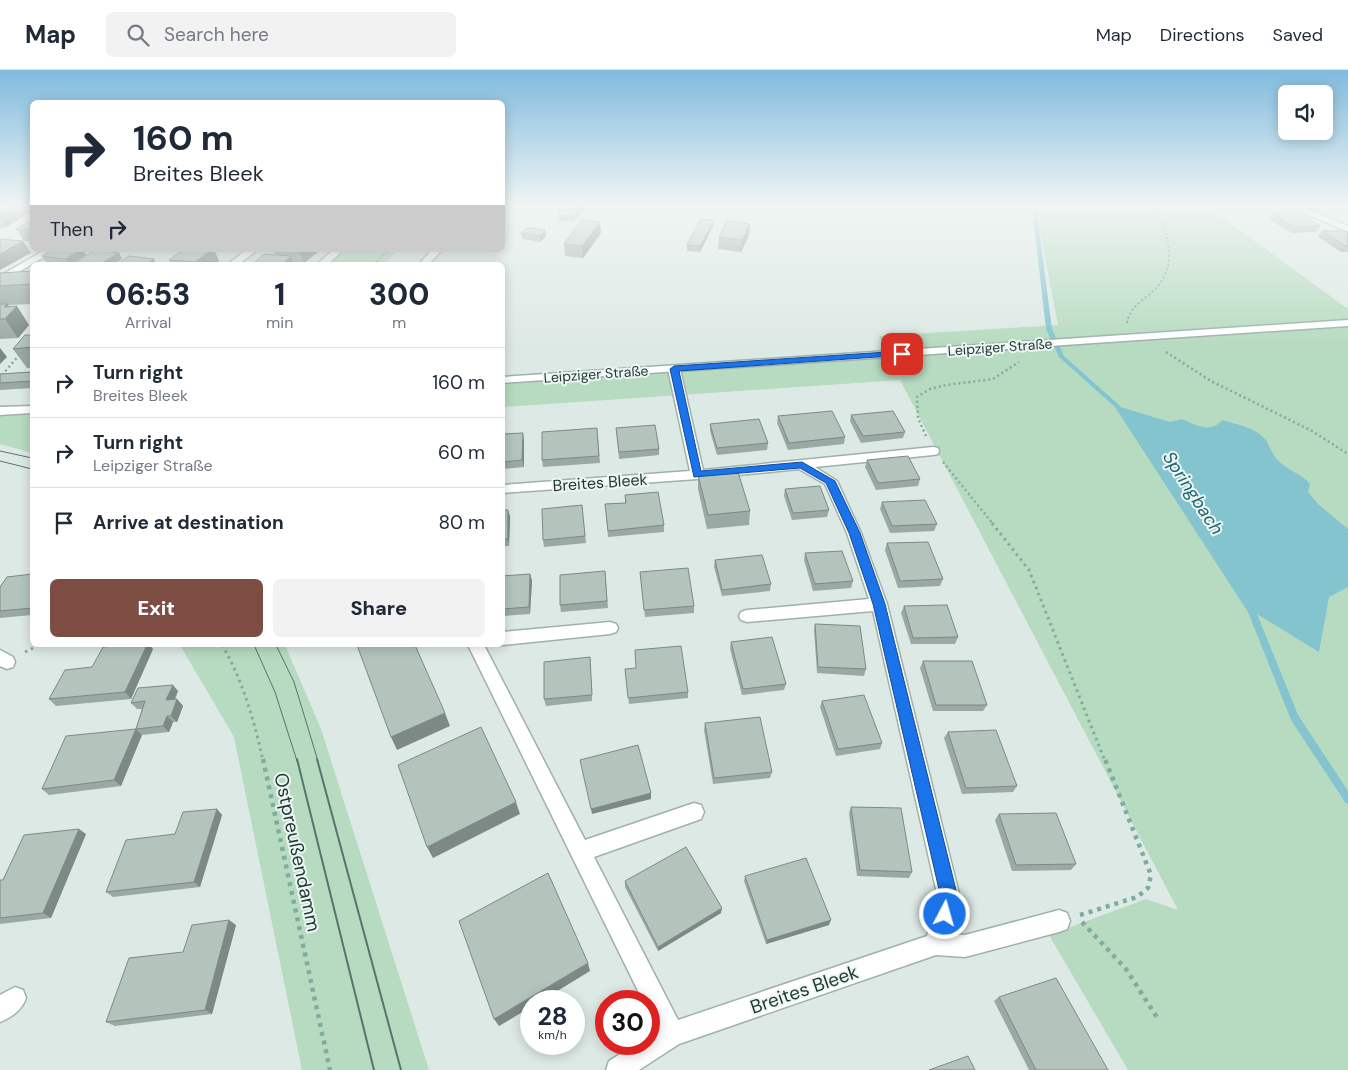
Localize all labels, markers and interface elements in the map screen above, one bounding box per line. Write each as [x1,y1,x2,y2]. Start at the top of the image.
search box [106,12,456,57]
text: Map [25,19,76,50]
icon: search [124,21,152,49]
text: Search here [164,22,269,47]
text: Map [1096,23,1132,47]
text: Directions [1160,23,1245,47]
text: Saved [1273,23,1323,47]
map controls [1278,85,1333,140]
button: sound [1278,85,1333,140]
text: 160 m [133,115,234,161]
icon: right [50,120,115,185]
text: Breites Bleek [133,159,264,188]
icon: right [103,215,131,243]
text: Then [50,217,93,242]
text: 06:53 [106,275,190,314]
text: 1 [274,275,285,314]
text: 300 [369,275,429,314]
text: Arrival [125,312,171,333]
text: min [266,312,293,333]
text: m [392,312,406,333]
pin [881,333,923,375]
street label: Leipziger Straße [947,334,1053,360]
icon: arrive [888,340,916,368]
text: Turn right [93,360,183,385]
street label: Leipziger Straße [543,361,649,387]
icon: right [50,369,78,397]
text: 160 m [432,370,485,395]
text: Breites Bleek [93,385,188,406]
text: Turn right [93,430,183,455]
icon: right [50,439,78,467]
text: 60 m [438,440,485,465]
water label: Springbach [1157,447,1229,539]
text: Leipziger Straße [93,455,213,476]
street label: Breites Bleek [552,469,648,496]
icon: arrive [50,509,78,537]
text: Arrive at destination [93,510,284,535]
text: 80 m [438,510,485,535]
button: Exit [50,579,263,637]
button: Share [273,579,485,637]
street label: Ostpreußendamm [268,770,327,934]
position arrow [918,887,970,939]
street label: Breites Bleek [747,959,862,1020]
speed limit sign: 30 [595,990,660,1055]
text: 28 [537,1000,568,1033]
text: km/h [538,1027,567,1043]

